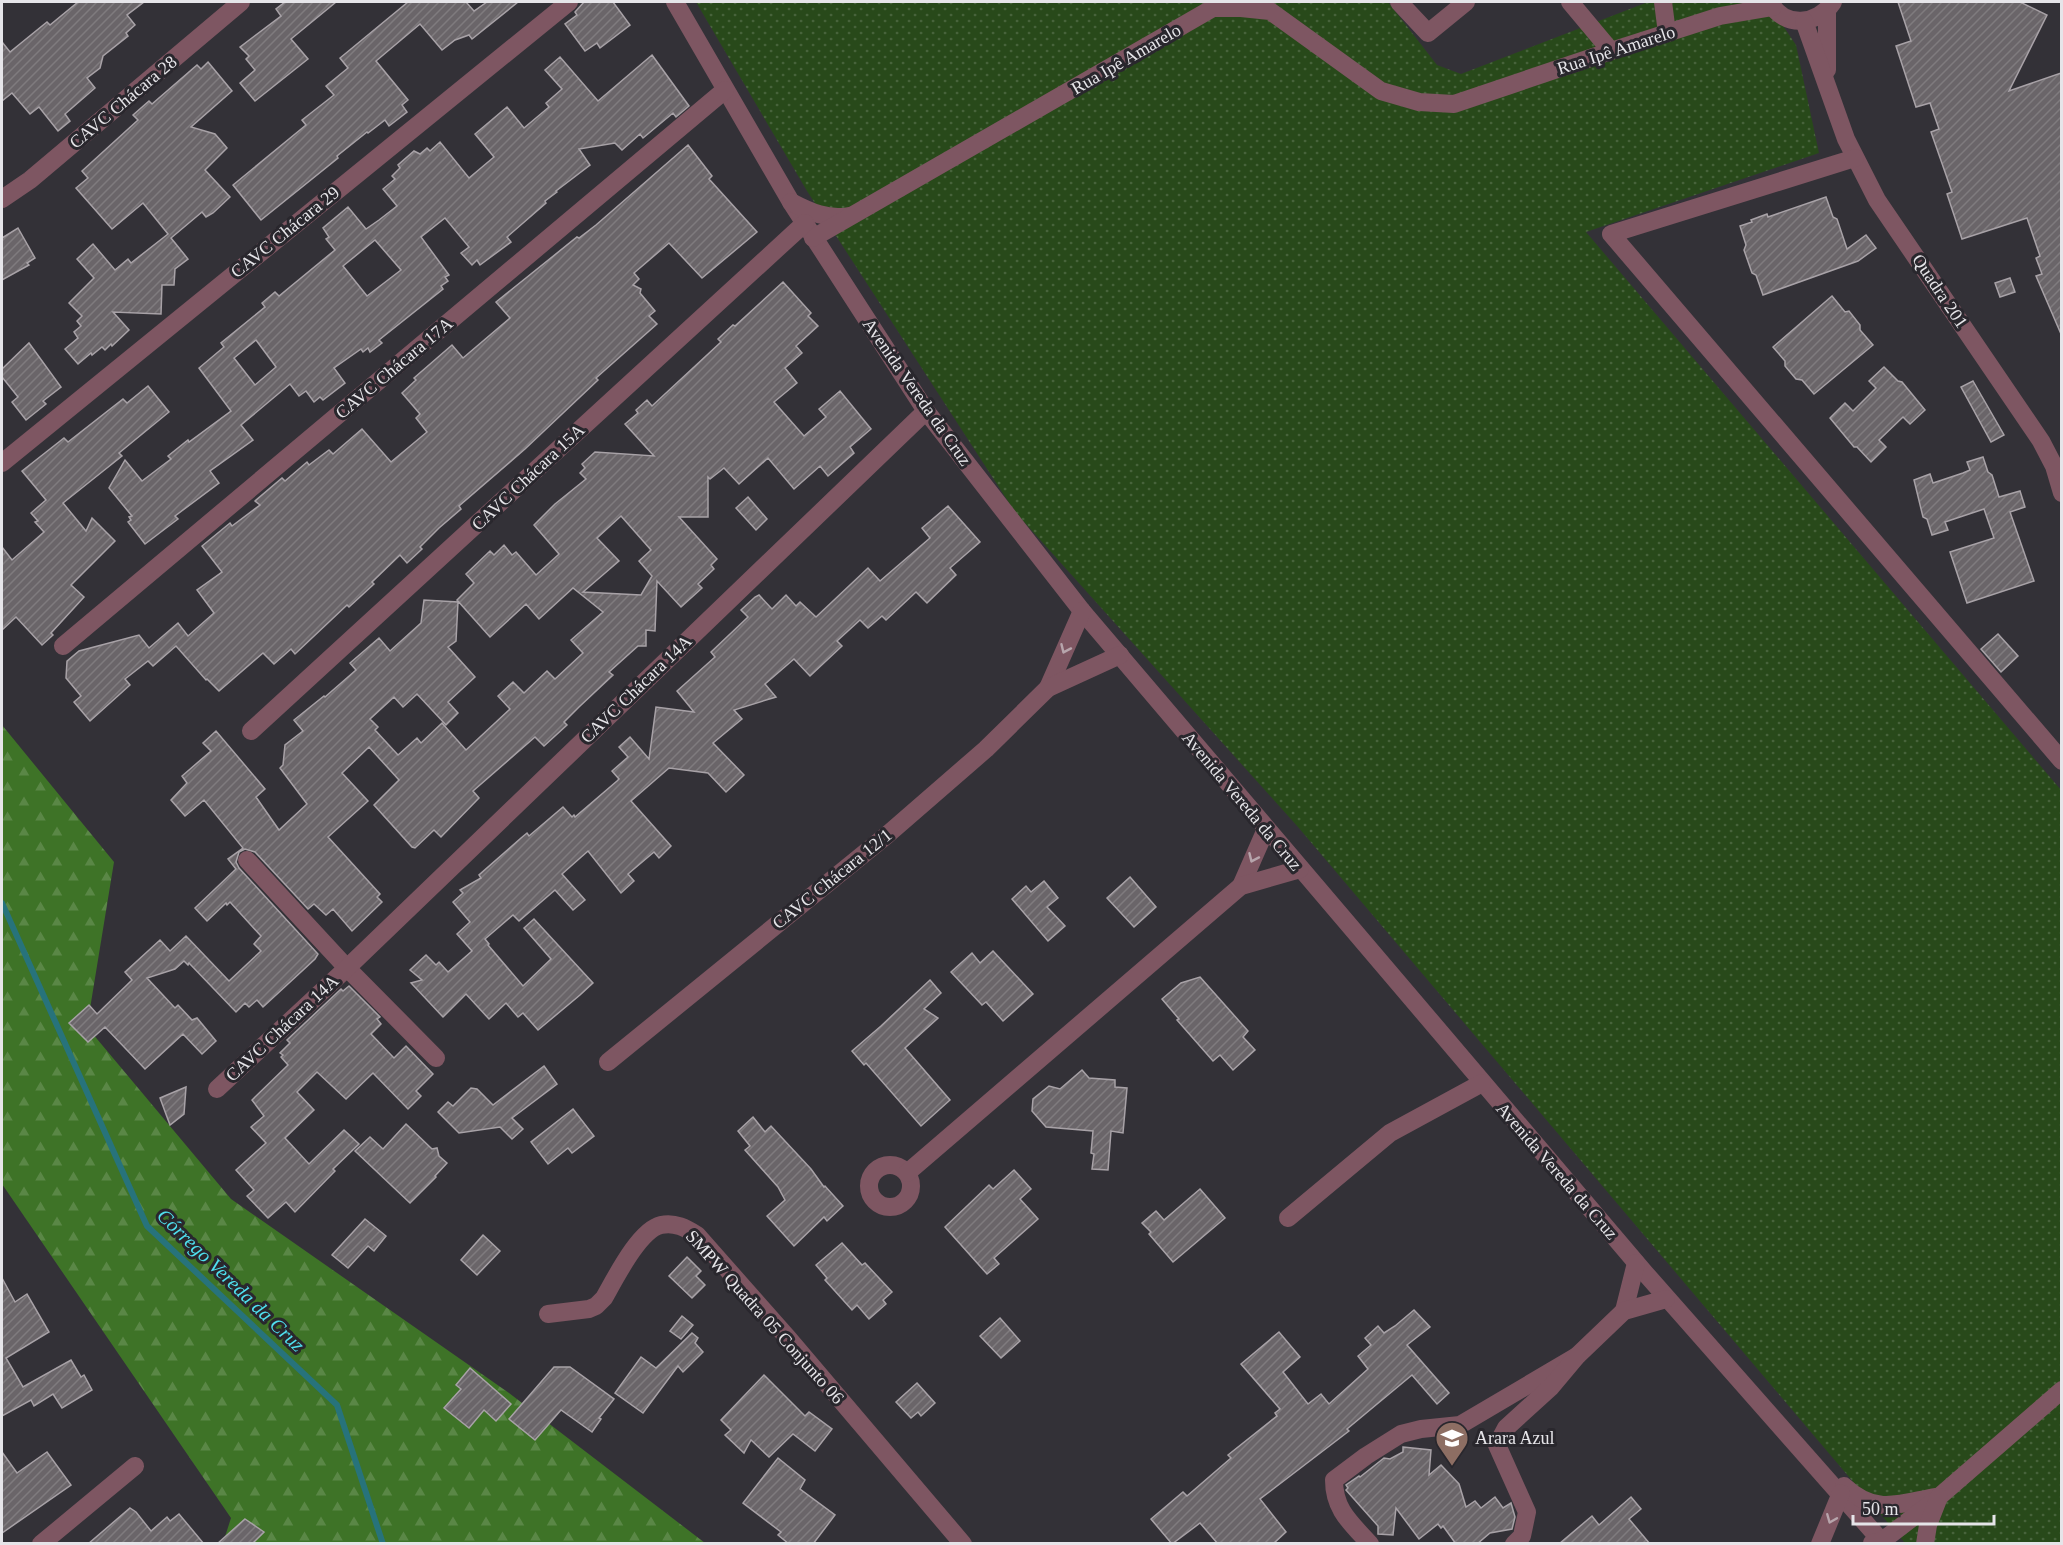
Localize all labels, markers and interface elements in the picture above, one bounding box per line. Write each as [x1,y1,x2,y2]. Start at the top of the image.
street label: Rua Ipê Amarelo [1068,20,1184,98]
street label: Rua Ipê Amarelo [1554,21,1678,79]
street label: CAVC Chácara 28 [65,51,181,153]
street label: CAVC Chácara 29 [227,182,343,282]
street label: Quadra 201 [1908,250,1972,332]
street label: CAVC Chácara 17A [331,313,457,423]
street label: Avenida Vereda da Cruz [859,315,975,469]
street label: CAVC Chácara 15A [468,420,588,534]
street label: CAVC Chácara 14A [576,631,696,747]
one-way arrow [1060,643,1072,654]
street label: Avenida Vereda da Cruz [1178,728,1306,874]
street label: CAVC Chácara 12/1 [768,825,896,933]
one-way arrow [1249,851,1261,862]
street label: CAVC Chácara 14A [222,971,342,1085]
street label: Avenida Vereda da Cruz [1492,1098,1622,1244]
water label: Córrego Vereda da Cruz [152,1204,309,1357]
street label: SMPW Quadra 05 Conjunto 06 [682,1226,848,1408]
school or university icon: Arara Azul [1434,1420,1470,1467]
place label: Arara Azul [1475,1428,1554,1448]
scale bar [1853,1488,1994,1526]
text: 50 m [1862,1499,1899,1519]
one-way arrow [1825,1513,1838,1523]

